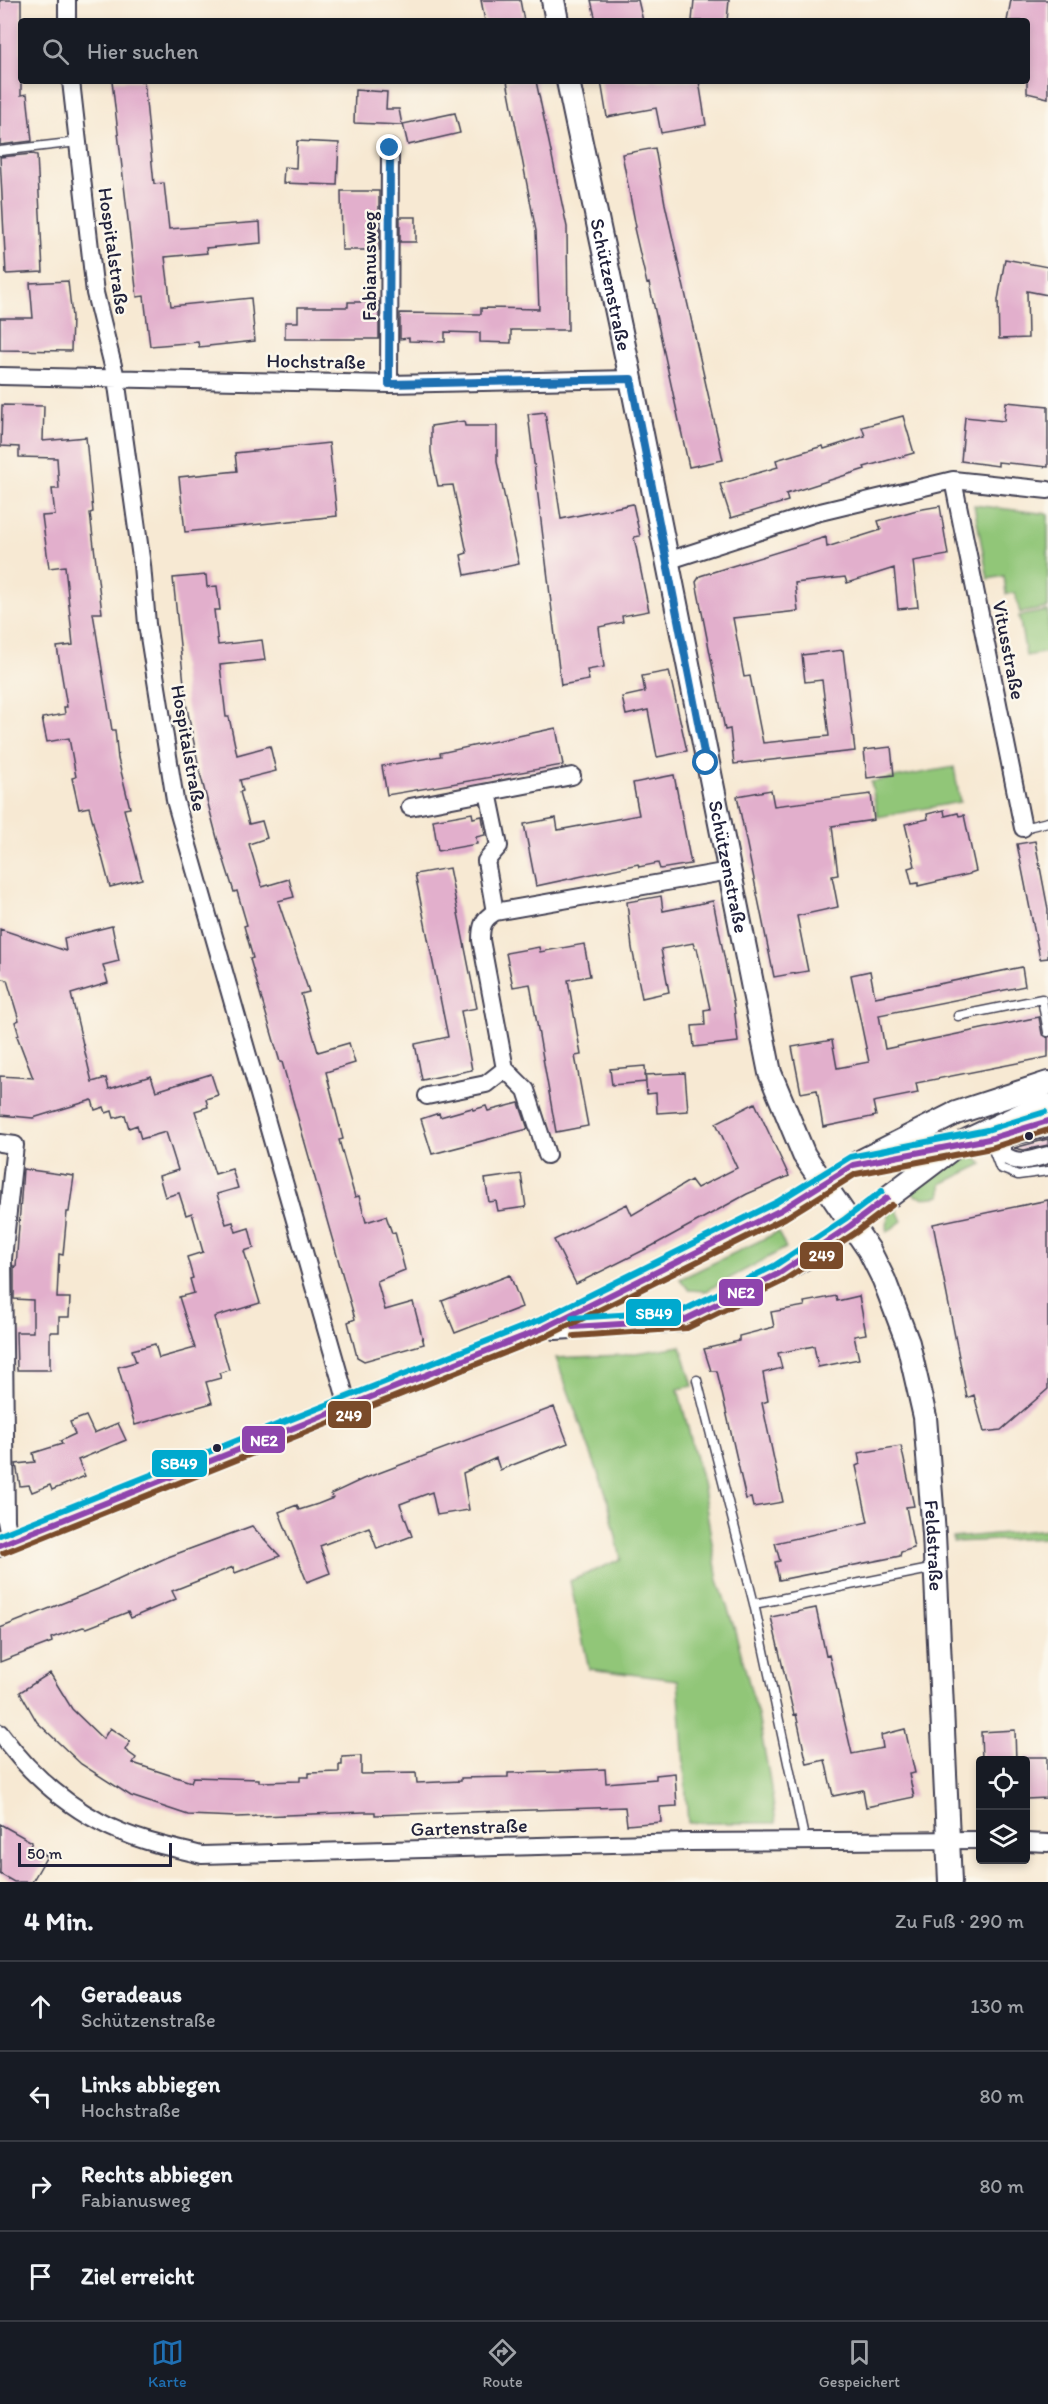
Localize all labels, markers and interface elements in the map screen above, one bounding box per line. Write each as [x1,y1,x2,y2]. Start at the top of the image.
search box [18,18,1030,84]
icon: search [39,35,72,68]
text: Hier suchen [87,38,198,65]
route end [376,134,402,160]
street label: Hospitalstraße [93,186,135,316]
street label: Fabianusweg [357,210,381,321]
street label: Schützenstraße [585,216,637,353]
street label: Hochstraße [266,348,366,374]
street label: Vitusstraße [988,598,1030,702]
street label: Hospitalstraße [166,683,212,813]
route start [692,749,718,775]
street label: Schützenstraße [704,798,754,935]
unlabelled marker [1023,1130,1035,1142]
line badge: 249 [799,1241,844,1270]
text: 249 [809,1246,835,1265]
line badge: NE2 [718,1278,764,1307]
text: NE2 [727,1283,756,1302]
line badge: SB49 [625,1298,682,1327]
text: SB49 [635,1304,673,1323]
line badge: 249 [327,1400,372,1429]
text: 249 [336,1406,362,1425]
line badge: NE2 [241,1425,286,1454]
text: NE2 [250,1431,279,1450]
unlabelled marker [211,1442,223,1454]
line badge: SB49 [151,1449,208,1478]
text: SB49 [160,1454,198,1473]
street label: Feldstraße [919,1499,949,1592]
map controls [976,1756,1030,1864]
button: locate [976,1756,1030,1810]
button: layers [976,1810,1030,1864]
street label: Gartenstraße [410,1813,528,1841]
scale bar [18,1840,172,1868]
text: 50 m [27,1844,62,1863]
text: 4 Min. [24,1905,94,1937]
text: Zu Fuß · 290 m [895,1909,1024,1933]
text: Geradeaus [81,1981,182,2008]
icon: ahead [24,1990,57,2023]
text: 130 m [970,1994,1024,2018]
text: Schützenstraße [81,2008,216,2032]
text: Links abbiegen [81,2071,220,2098]
icon: left [24,2080,57,2113]
text: 80 m [979,2084,1024,2108]
text: Hochstraße [81,2098,180,2122]
text: Rechts abbiegen [81,2161,233,2188]
icon: right [24,2170,57,2203]
text: 80 m [979,2174,1024,2198]
text: Fabianusweg [81,2188,191,2212]
icon: arrive [24,2260,57,2293]
text: Ziel erreicht [81,2263,194,2290]
tab: Karte [148,2336,187,2391]
tab: Route [483,2336,523,2391]
tab: Gespeichert [819,2336,900,2391]

